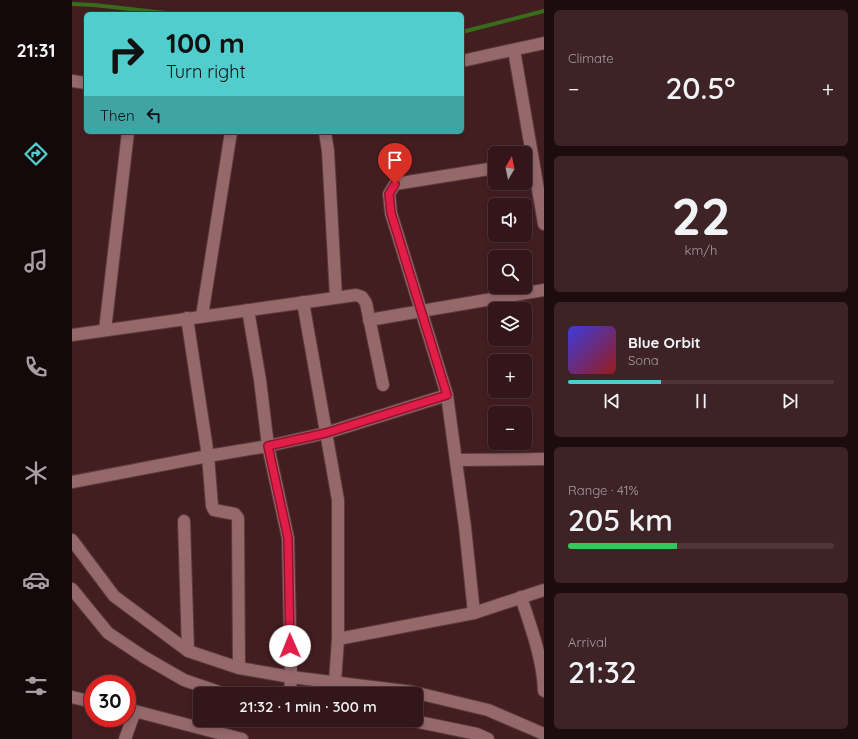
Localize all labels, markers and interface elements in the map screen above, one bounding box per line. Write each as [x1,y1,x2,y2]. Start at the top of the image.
text: 100 m [166,25,245,60]
icon: right [100,28,152,80]
text: 21:31 [17,39,55,62]
text: Climate [568,50,614,66]
text: Turn right [166,60,246,83]
text: 20.5° [665,69,736,107]
text: − [568,75,579,103]
text: + [822,75,834,103]
icon: left [143,104,165,126]
text: Then [100,106,135,125]
icon: directions [22,140,50,168]
pin [378,143,412,184]
north arrow [488,146,532,190]
map controls [488,146,532,450]
icon: arrive [384,149,406,171]
text: 22 [671,183,731,248]
button: sound [488,198,532,242]
text: km/h [685,242,717,258]
icon: music [22,247,50,275]
button: search [488,250,532,294]
button: layers [488,302,532,346]
text: Blue Orbit [628,333,701,352]
text: Sona [628,352,659,368]
icon: phone [22,353,50,381]
button: + [488,354,532,398]
icon: previous [601,390,623,412]
icon: pause [690,390,712,412]
icon: next [779,390,801,412]
button: − [488,406,532,450]
icon: climate [22,459,50,487]
text: Range · 41% [568,482,639,498]
text: 205 km [568,501,673,539]
icon: car [22,566,50,594]
position arrow [269,625,311,667]
text: Arrival [568,634,607,650]
text: 21:32 [568,653,637,691]
icon: filters [22,672,50,700]
speed limit sign: 30 [84,675,136,727]
text: 21:32 · 1 min · 300 m [239,697,377,716]

